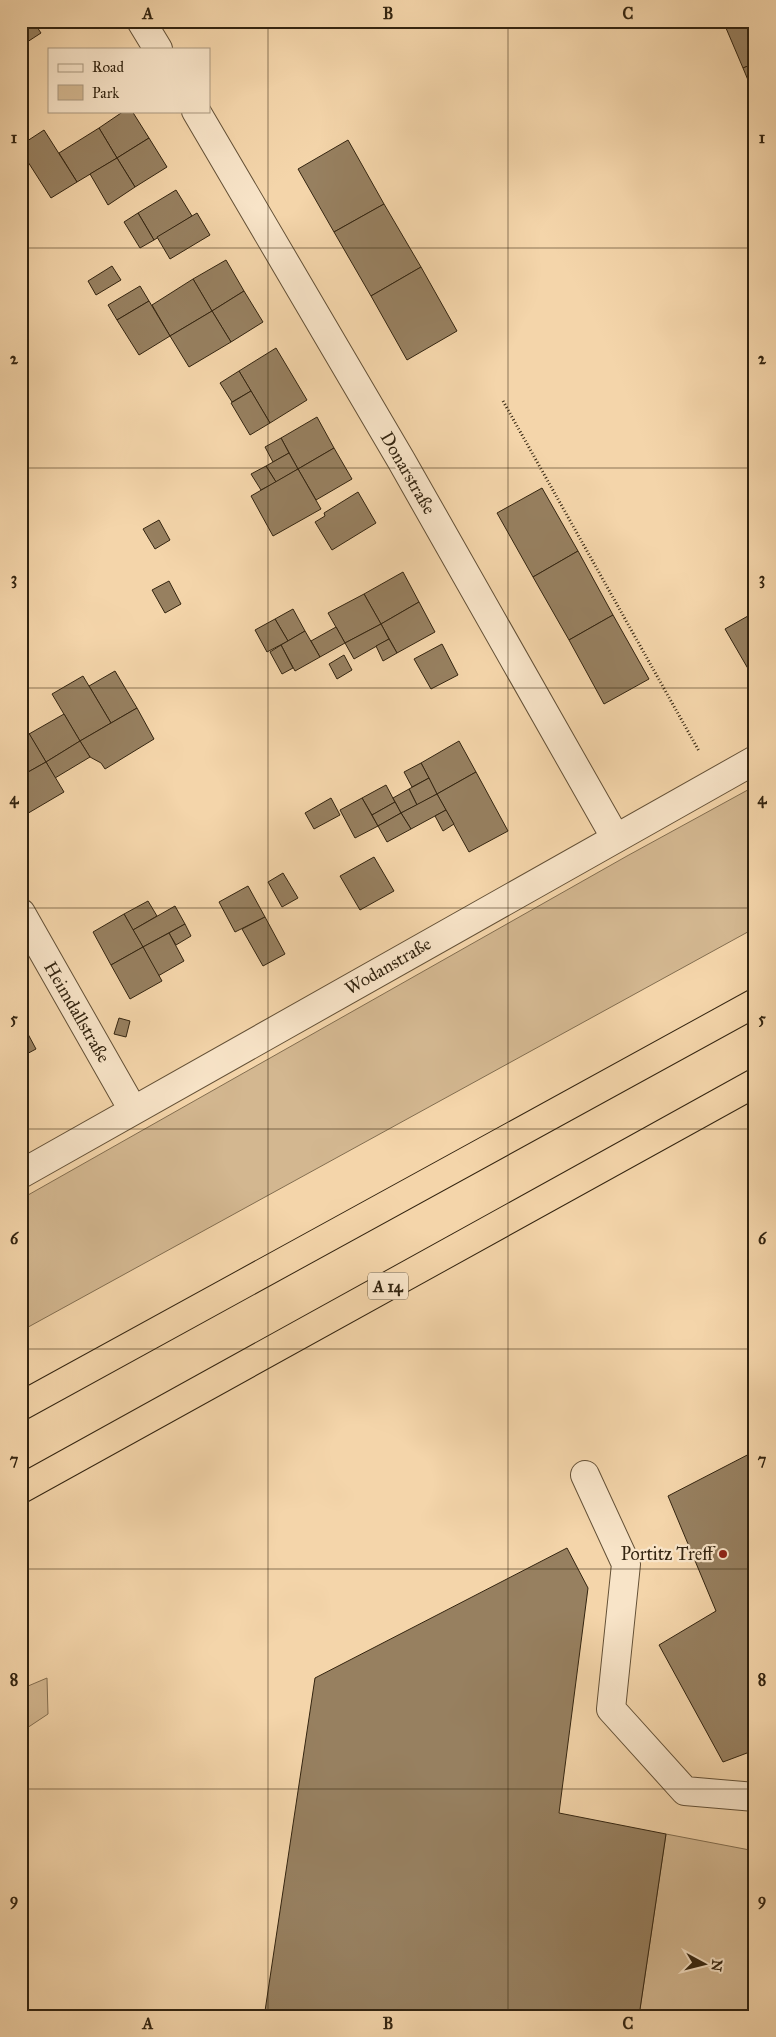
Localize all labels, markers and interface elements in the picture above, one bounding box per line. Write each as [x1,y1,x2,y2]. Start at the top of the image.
text: A [142,4,154,23]
text: B [383,4,393,23]
text: C [623,4,634,23]
legend [48,48,210,112]
text: Road [92,58,124,76]
text: Park [92,84,119,102]
text: 1 [11,128,18,147]
text: 1 [759,128,766,147]
text: 2 [10,349,19,368]
text: 2 [758,349,767,368]
street label: Donarstraße [376,428,440,518]
text: 3 [11,569,17,589]
text: 3 [759,569,765,589]
text: 4 [10,789,20,809]
text: 4 [758,789,768,809]
street label: Wodanstraße [341,932,435,1000]
street label: Heimdallstraße [39,957,115,1067]
text: 5 [10,1009,18,1028]
text: 5 [758,1009,766,1028]
text: 6 [10,1229,19,1248]
text: 6 [758,1229,767,1248]
road number: A 14 [368,1272,408,1300]
text: 7 [10,1450,19,1469]
text: 7 [758,1450,767,1469]
place label: Portitz Treff [621,1543,716,1565]
marker: Portitz Treff [717,1548,729,1560]
text: 8 [10,1670,18,1689]
text: 8 [758,1670,766,1689]
text: 9 [10,1890,18,1910]
text: 9 [758,1890,766,1910]
north arrow [678,1940,728,1990]
text: N [707,1959,726,1973]
text: A [142,2014,154,2033]
text: B [383,2014,393,2033]
text: C [623,2014,634,2033]

